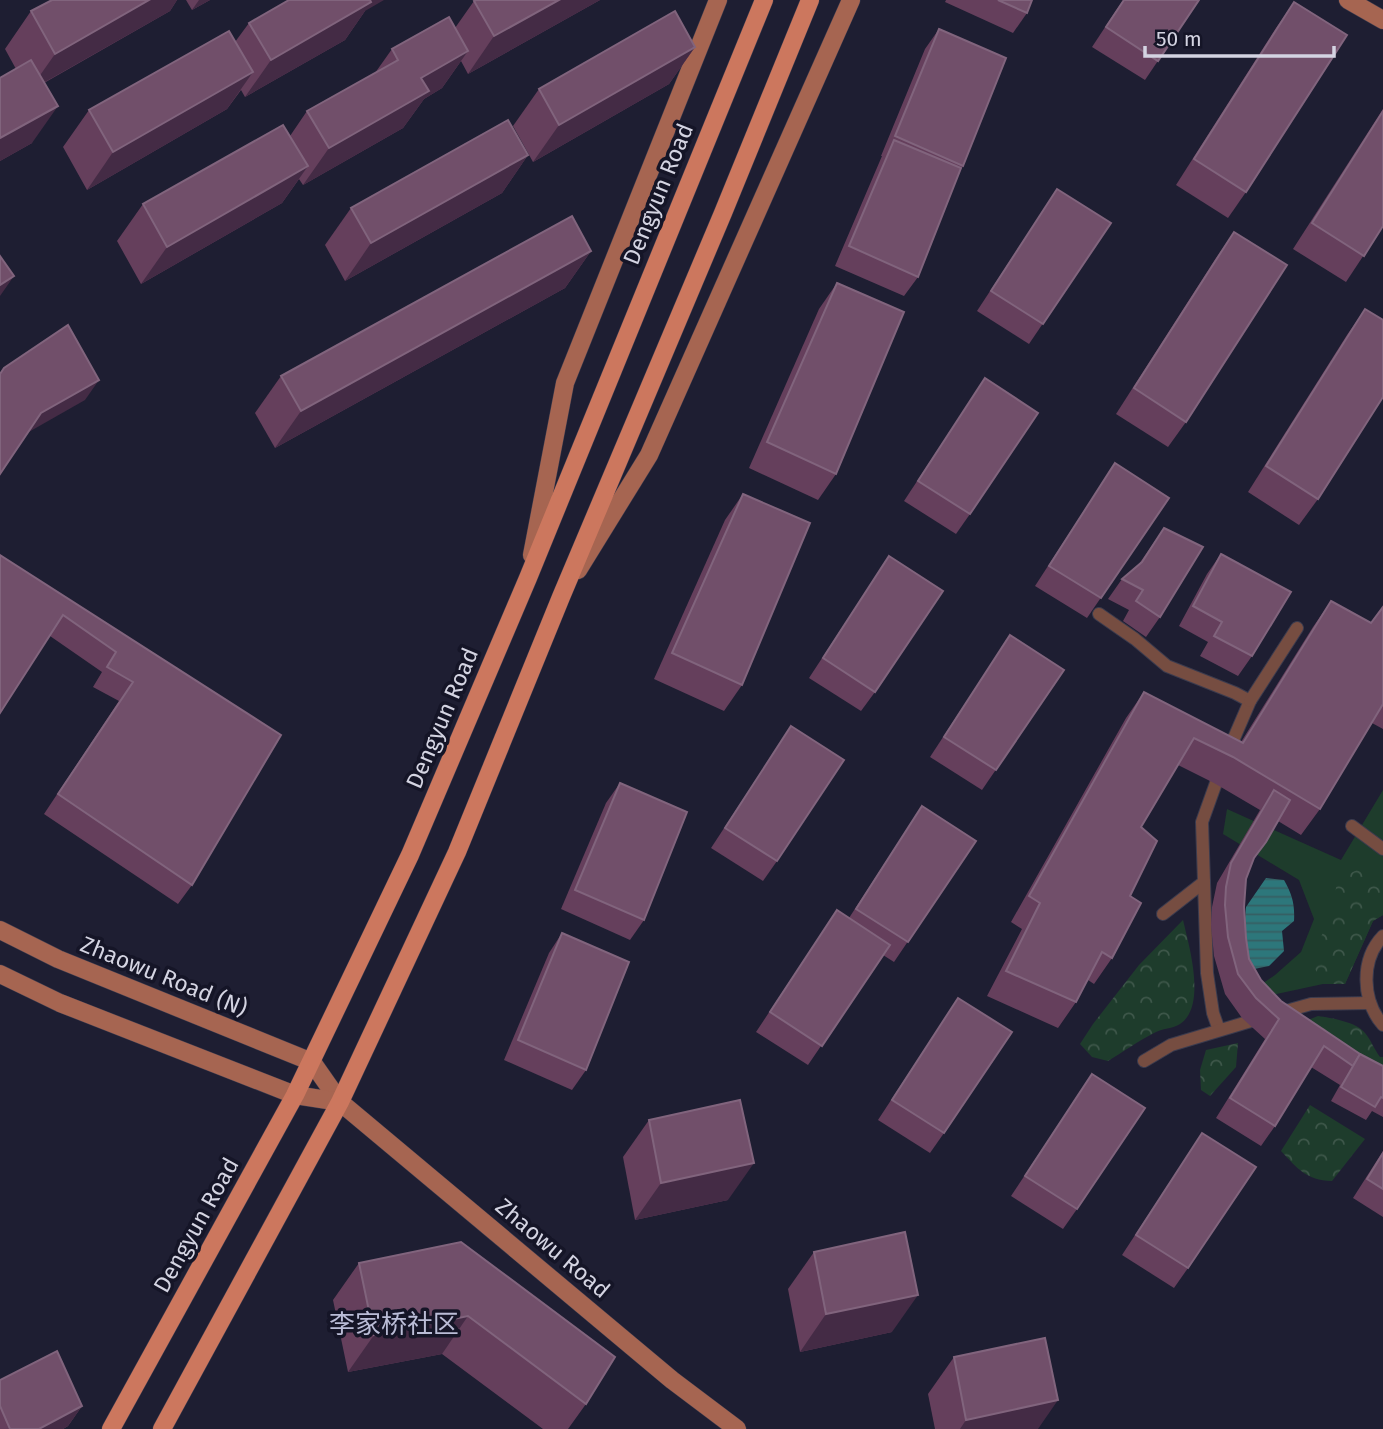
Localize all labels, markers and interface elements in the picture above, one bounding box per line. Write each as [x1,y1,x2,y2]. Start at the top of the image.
scale bar [1145,14,1334,58]
text: 50 m [1156,26,1202,52]
street label: Dengyun Road [617,119,699,269]
street label: Dengyun Road [400,643,484,793]
street label: Zhaowu Road (N) [77,930,251,1022]
street label: Dengyun Road [147,1153,245,1297]
street label: Zhaowu Road [490,1192,616,1304]
district label: 李家桥社区 [329,1309,459,1340]

